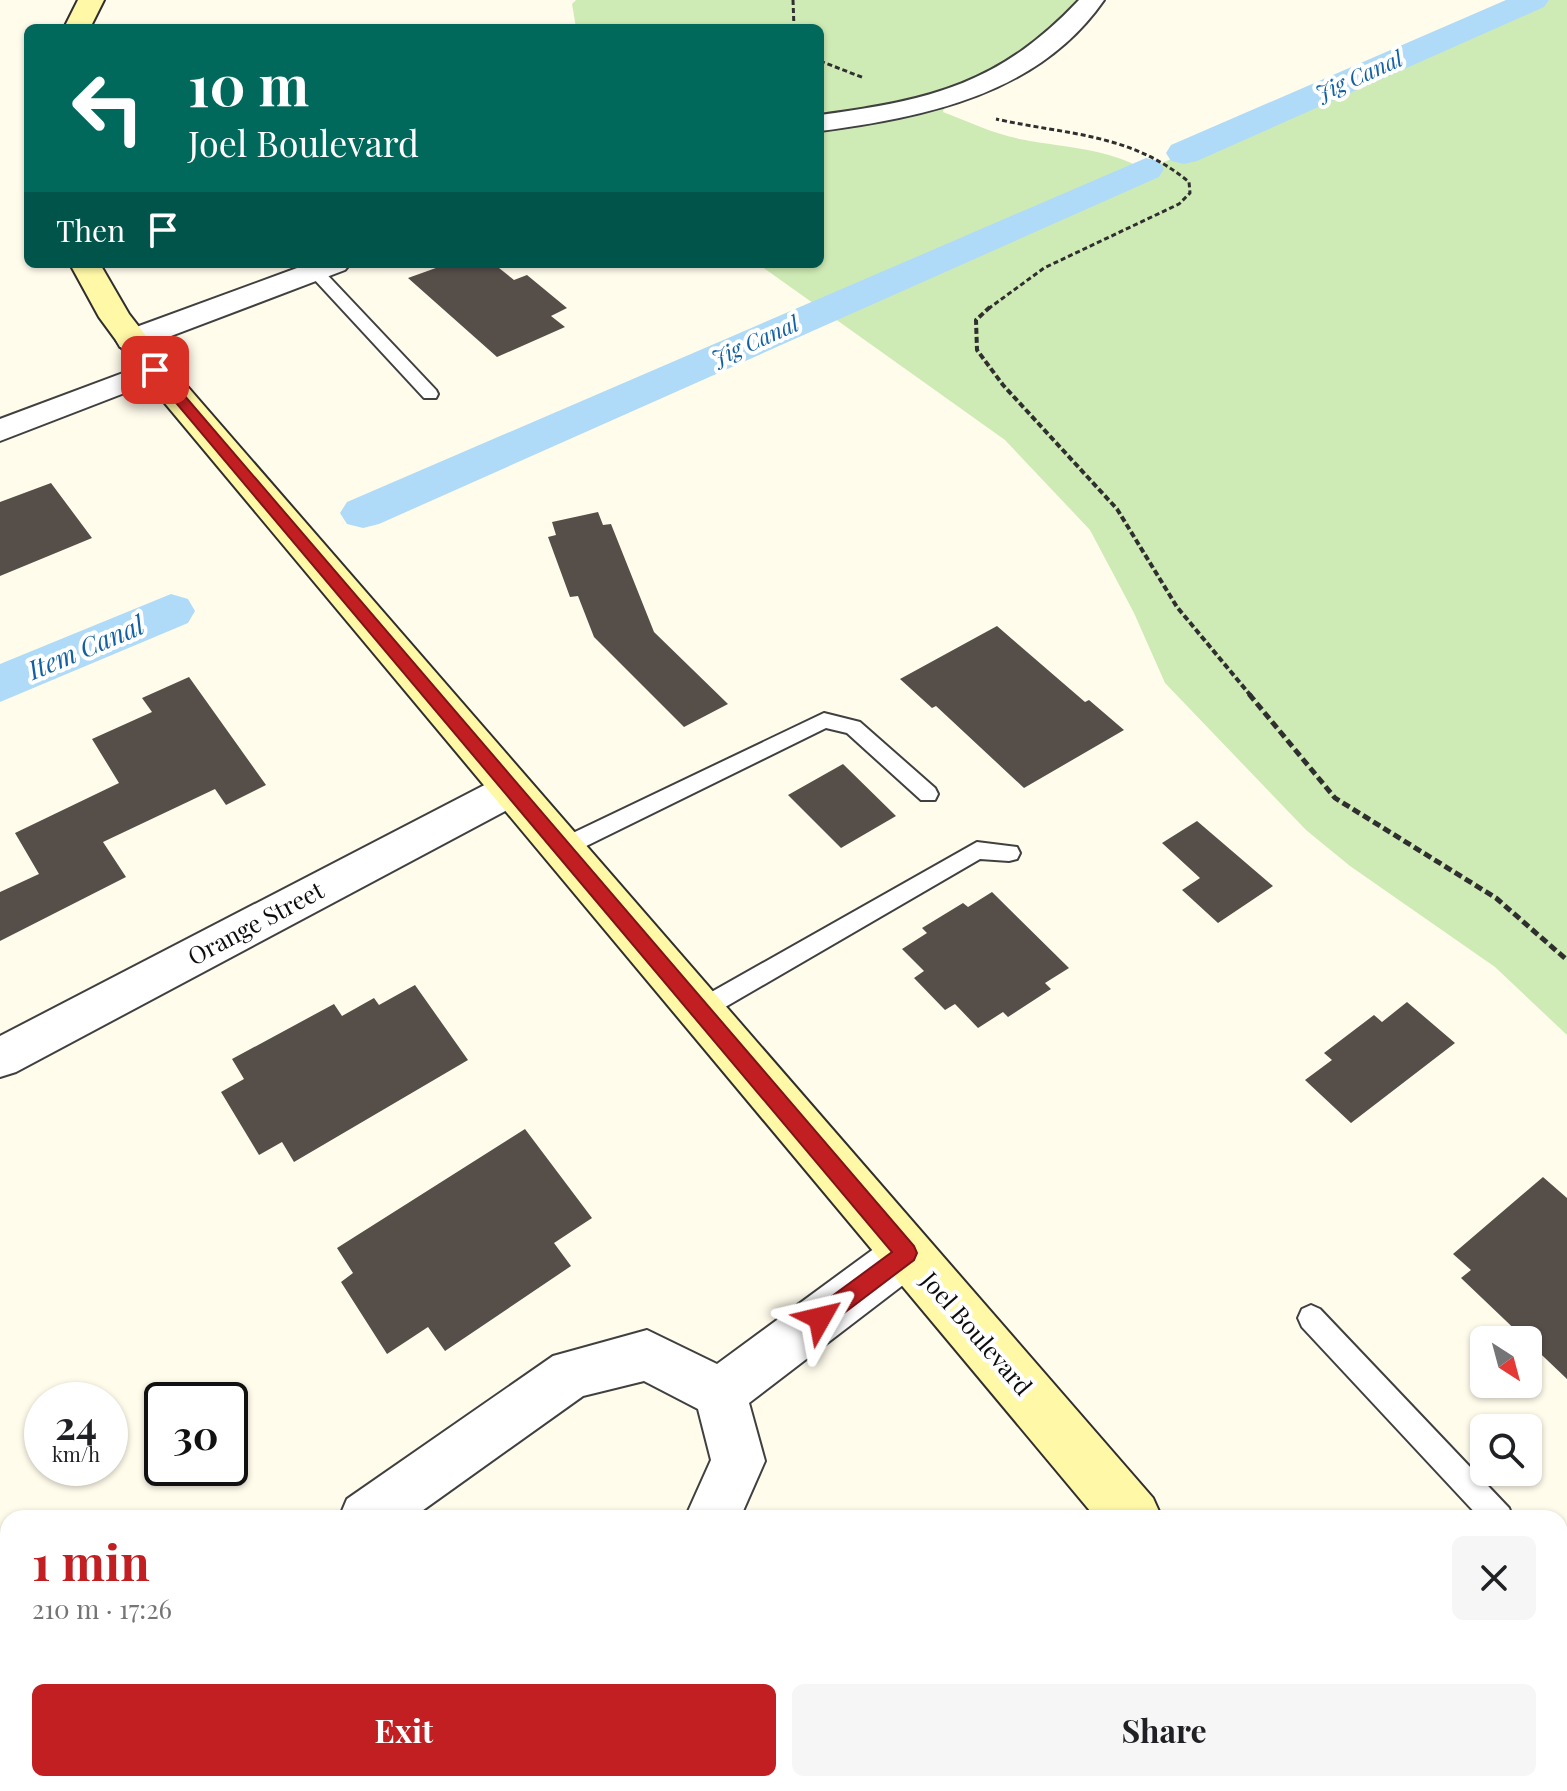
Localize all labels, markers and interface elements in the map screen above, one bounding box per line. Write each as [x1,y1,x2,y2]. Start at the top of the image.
water label: Jig Canal [1310,42,1408,108]
text: 10 m [188,46,309,121]
icon: left [56,56,160,160]
text: Joel Boulevard [188,118,419,166]
icon: arrive [141,208,185,252]
text: Then [56,210,125,250]
water label: Jig Canal [706,307,804,373]
pin [121,336,189,404]
icon: arrive [133,348,177,392]
water label: Item Canal [21,606,151,687]
street label: Orange Street [182,873,329,971]
street label: Joel Boulevard [914,1263,1040,1401]
position arrow [778,1276,862,1360]
north arrow [1470,1326,1542,1398]
map controls [1470,1326,1542,1486]
speed limit sign: 30 [144,1382,248,1486]
text: 24 [55,1397,97,1450]
button: search [1470,1414,1542,1486]
text: km/h [52,1440,100,1467]
text: 1 min [32,1529,150,1593]
button: close [1452,1536,1536,1620]
text: 210 m · 17:26 [32,1591,172,1626]
button: Exit [32,1684,776,1776]
button: Share [792,1684,1536,1776]

